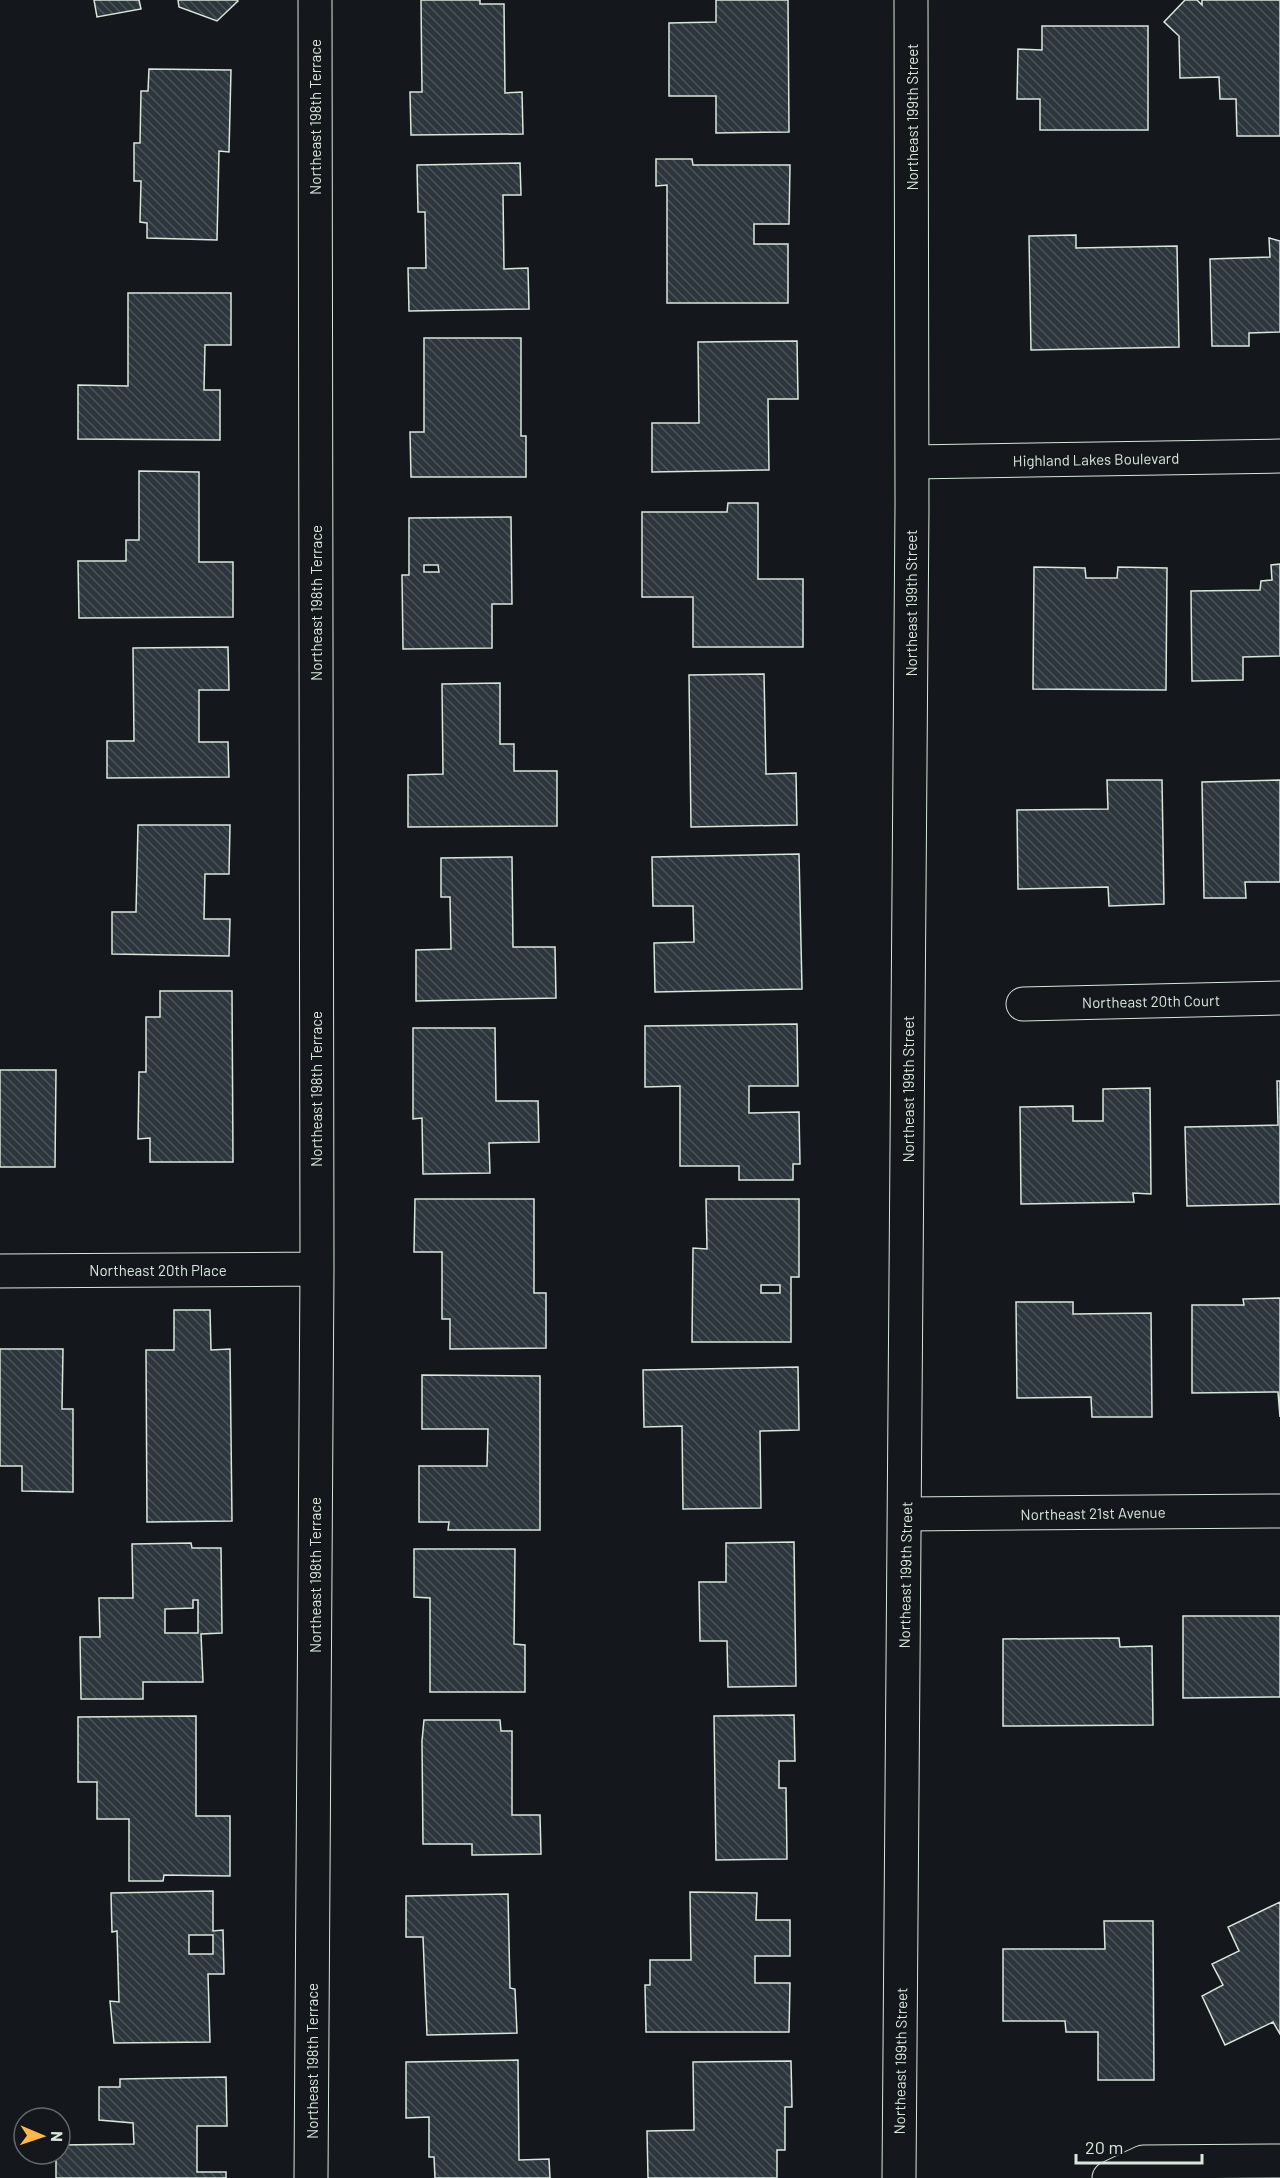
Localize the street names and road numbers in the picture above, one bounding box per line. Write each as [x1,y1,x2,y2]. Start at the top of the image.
street label: Northeast 198th Terrace [306,39,324,195]
street label: Northeast 199th Street [903,43,921,191]
street label: Highland Lakes Boulevard [1013,449,1179,469]
street label: Northeast 198th Terrace [307,525,325,681]
street label: Northeast 199th Street [902,529,920,677]
street label: Northeast 20th Court [1082,991,1220,1011]
street label: Northeast 198th Terrace [307,1011,325,1167]
street label: Northeast 199th Street [899,1015,917,1163]
street label: Northeast 20th Place [89,1261,227,1279]
street label: Northeast 198th Terrace [306,1497,324,1653]
street label: Northeast 199th Street [895,1501,915,1649]
street label: Northeast 21st Avenue [1020,1503,1166,1523]
street label: Northeast 198th Terrace [303,1983,321,2139]
street label: Northeast 199th Street [890,1987,910,2135]

